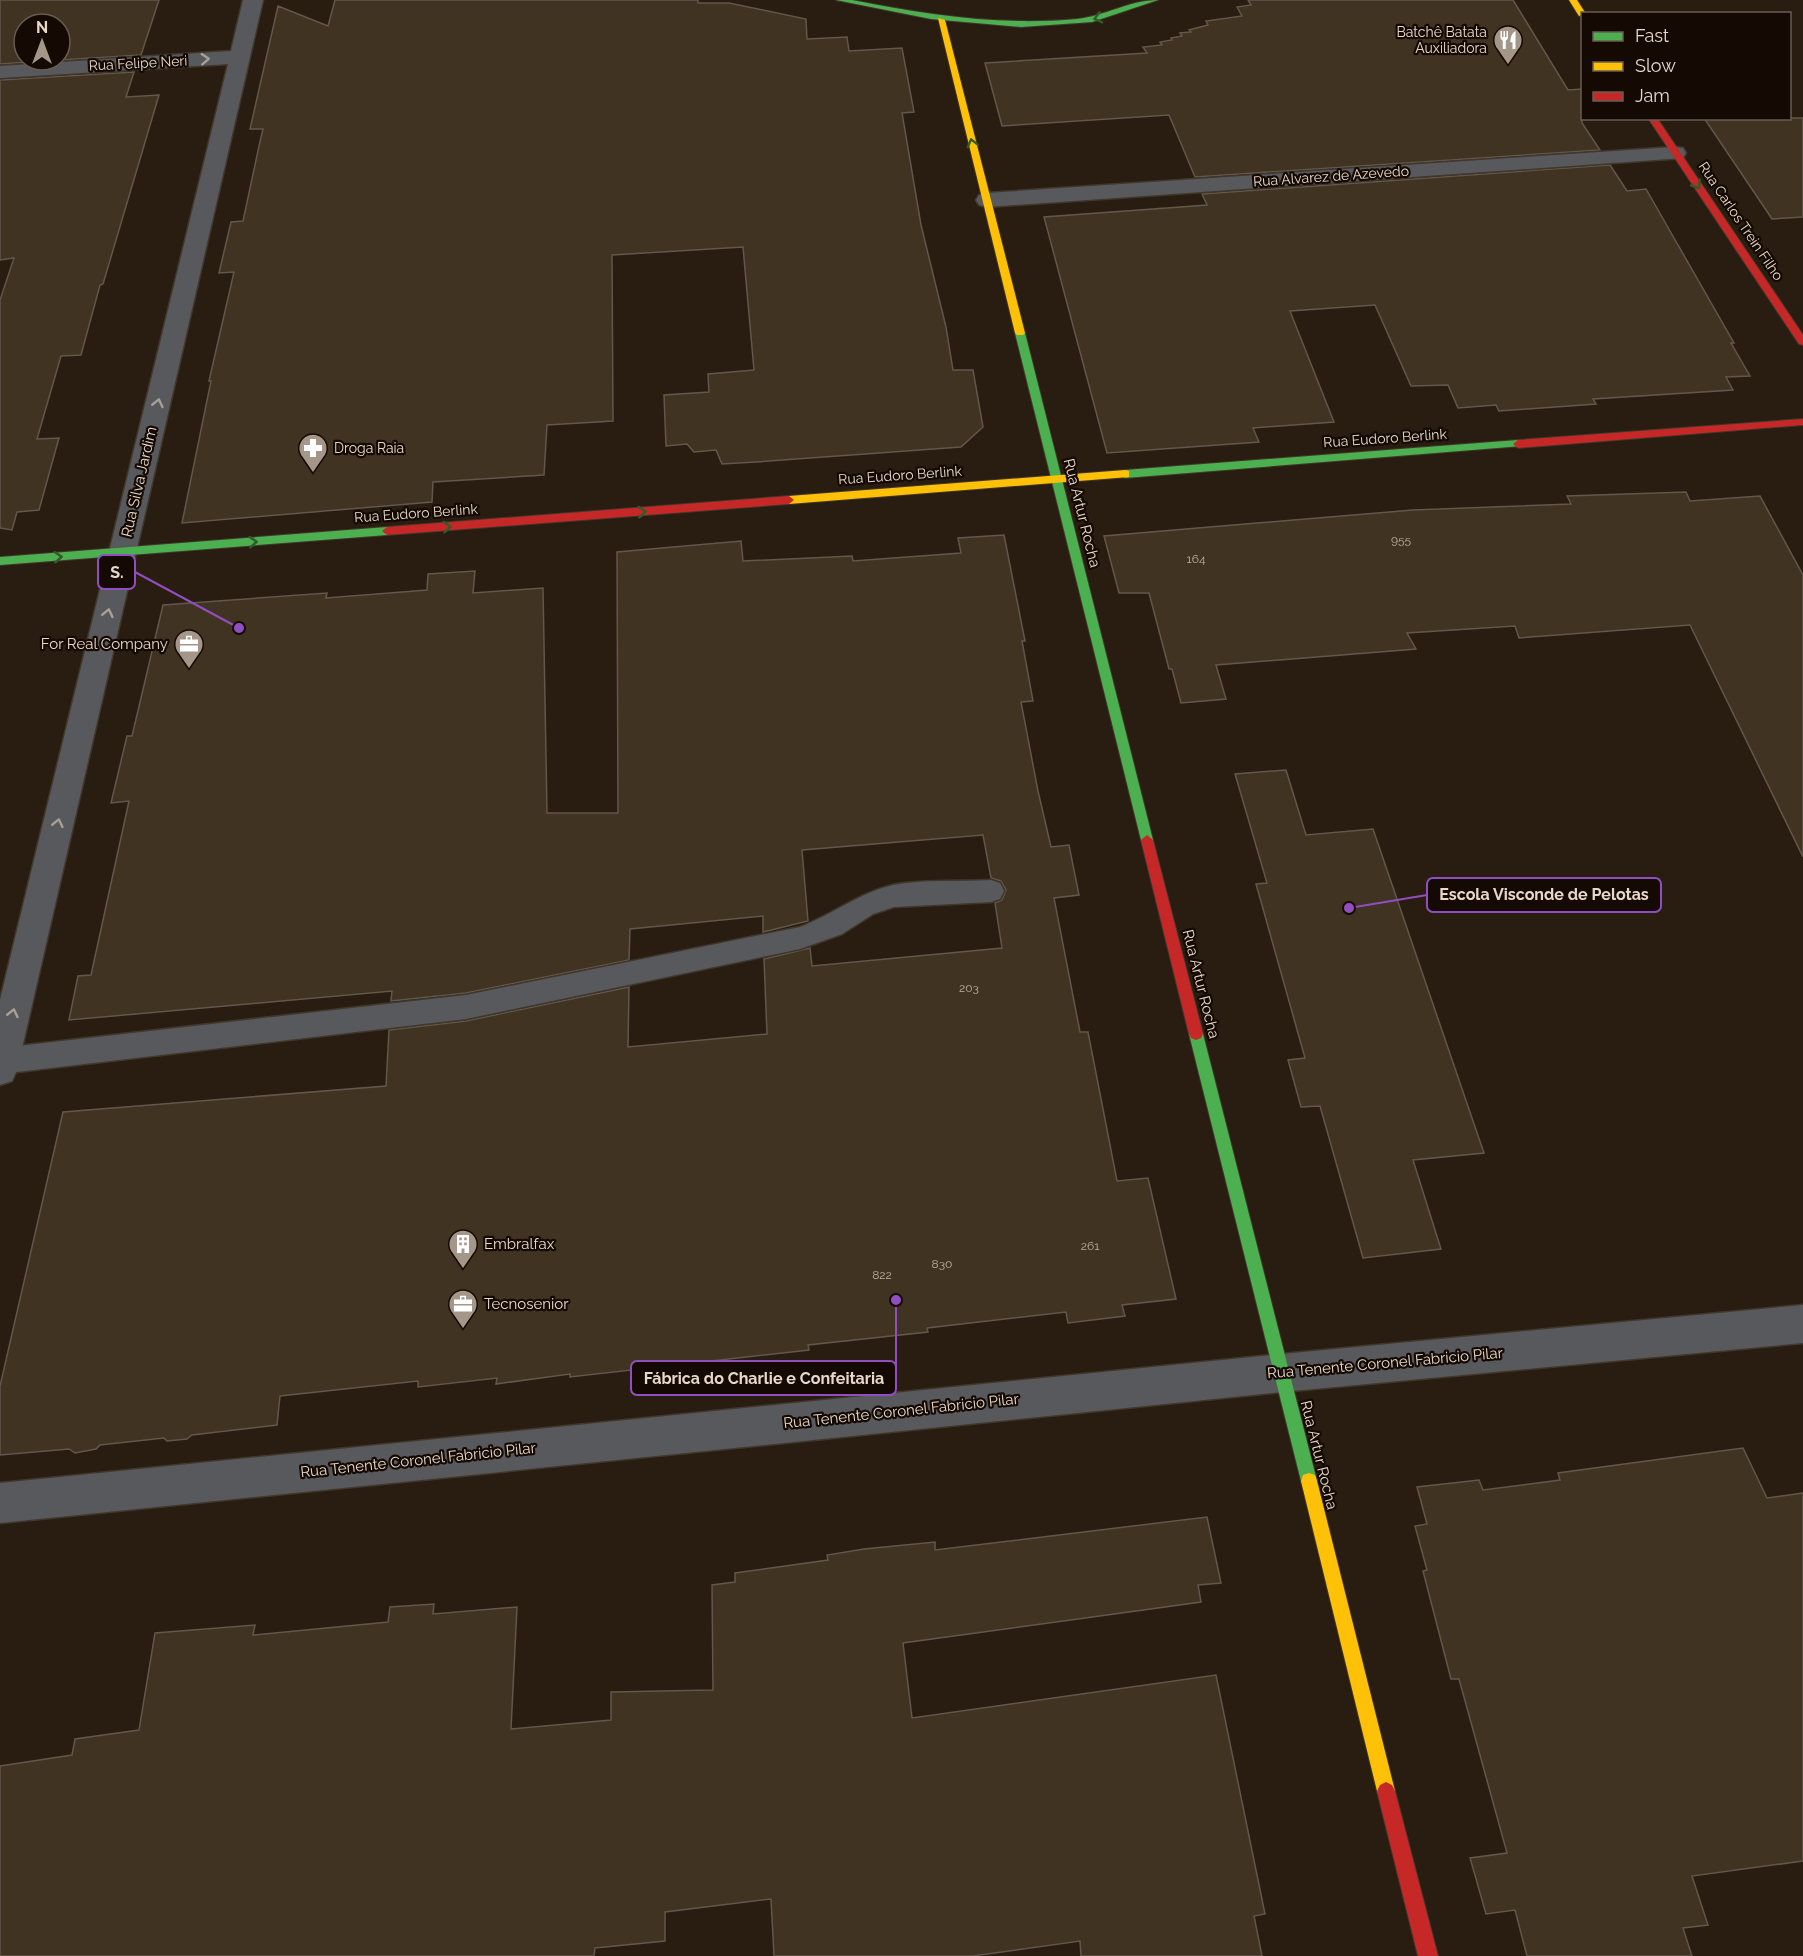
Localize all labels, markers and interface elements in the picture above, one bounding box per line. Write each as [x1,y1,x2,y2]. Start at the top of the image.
one-way arrow [1093,10,1103,23]
north arrow [12,12,72,72]
legend [1581,12,1791,120]
text: N [36,18,48,37]
place label: Batchê Batata Auxiliadora [1396,24,1487,56]
restaurant icon: Batchê Batata Auxiliadora [1492,24,1524,66]
text: Fast [1635,25,1669,46]
street label: Rua Felipe Neri [88,52,188,74]
one-way arrow [201,53,210,66]
text: Slow [1635,55,1676,76]
text: Jam [1635,85,1670,106]
one-way arrow [967,138,980,148]
street label: Rua Carlos Trein Filho [1695,159,1787,283]
street label: Rua Alvarez de Azevedo [1253,163,1409,189]
one-way arrow [1690,178,1701,189]
one-way arrow [150,398,163,408]
street label: Rua Silva Jardim [118,425,160,539]
street label: Rua Eudoro Berlink [1323,426,1448,450]
pharmacy icon: Droga Raia [297,432,329,474]
place label: Droga Raia [334,440,404,456]
street label: Rua Artur Rocha [1060,457,1104,569]
street label: Rua Eudoro Berlink [838,463,963,487]
street label: Rua Eudoro Berlink [354,501,479,525]
one-way arrow [637,506,646,519]
one-way arrow [443,521,452,534]
house number: 955 [1391,533,1412,547]
one-way arrow [248,536,257,549]
one-way arrow [54,551,63,564]
house number: 164 [1187,552,1206,566]
callout: S. [98,555,135,589]
text: S. [110,563,124,582]
one-way arrow [101,608,114,618]
office icon: For Real Company [173,628,205,670]
place label: For Real Company [41,635,168,653]
one-way arrow [51,818,64,828]
callout: Escola Visconde de Pelotas [1427,878,1661,912]
text: Escola Visconde de Pelotas [1439,885,1649,904]
street label: Rua Artur Rocha [1179,928,1223,1040]
house number: 203 [959,981,979,995]
one-way arrow [6,1008,19,1018]
building icon: Embralfax [447,1228,479,1270]
place label: Embralfax [484,1235,555,1253]
house number: 261 [1081,1239,1099,1253]
house number: 830 [932,1257,952,1271]
house number: 822 [872,1268,892,1282]
office icon: Tecnosenior [447,1288,479,1330]
place label: Tecnosenior [484,1295,569,1313]
street label: Rua Tenente Coronel Fabricio Pilar [1266,1344,1504,1382]
callout: Fábrica do Charlie e Confeitaria [631,1361,896,1395]
text: Fábrica do Charlie e Confeitaria [644,1369,884,1388]
street label: Rua Tenente Coronel Fabricio Pilar [782,1390,1020,1432]
street label: Rua Artur Rocha [1297,1399,1341,1511]
street label: Rua Tenente Coronel Fabricio Pilar [299,1439,537,1481]

